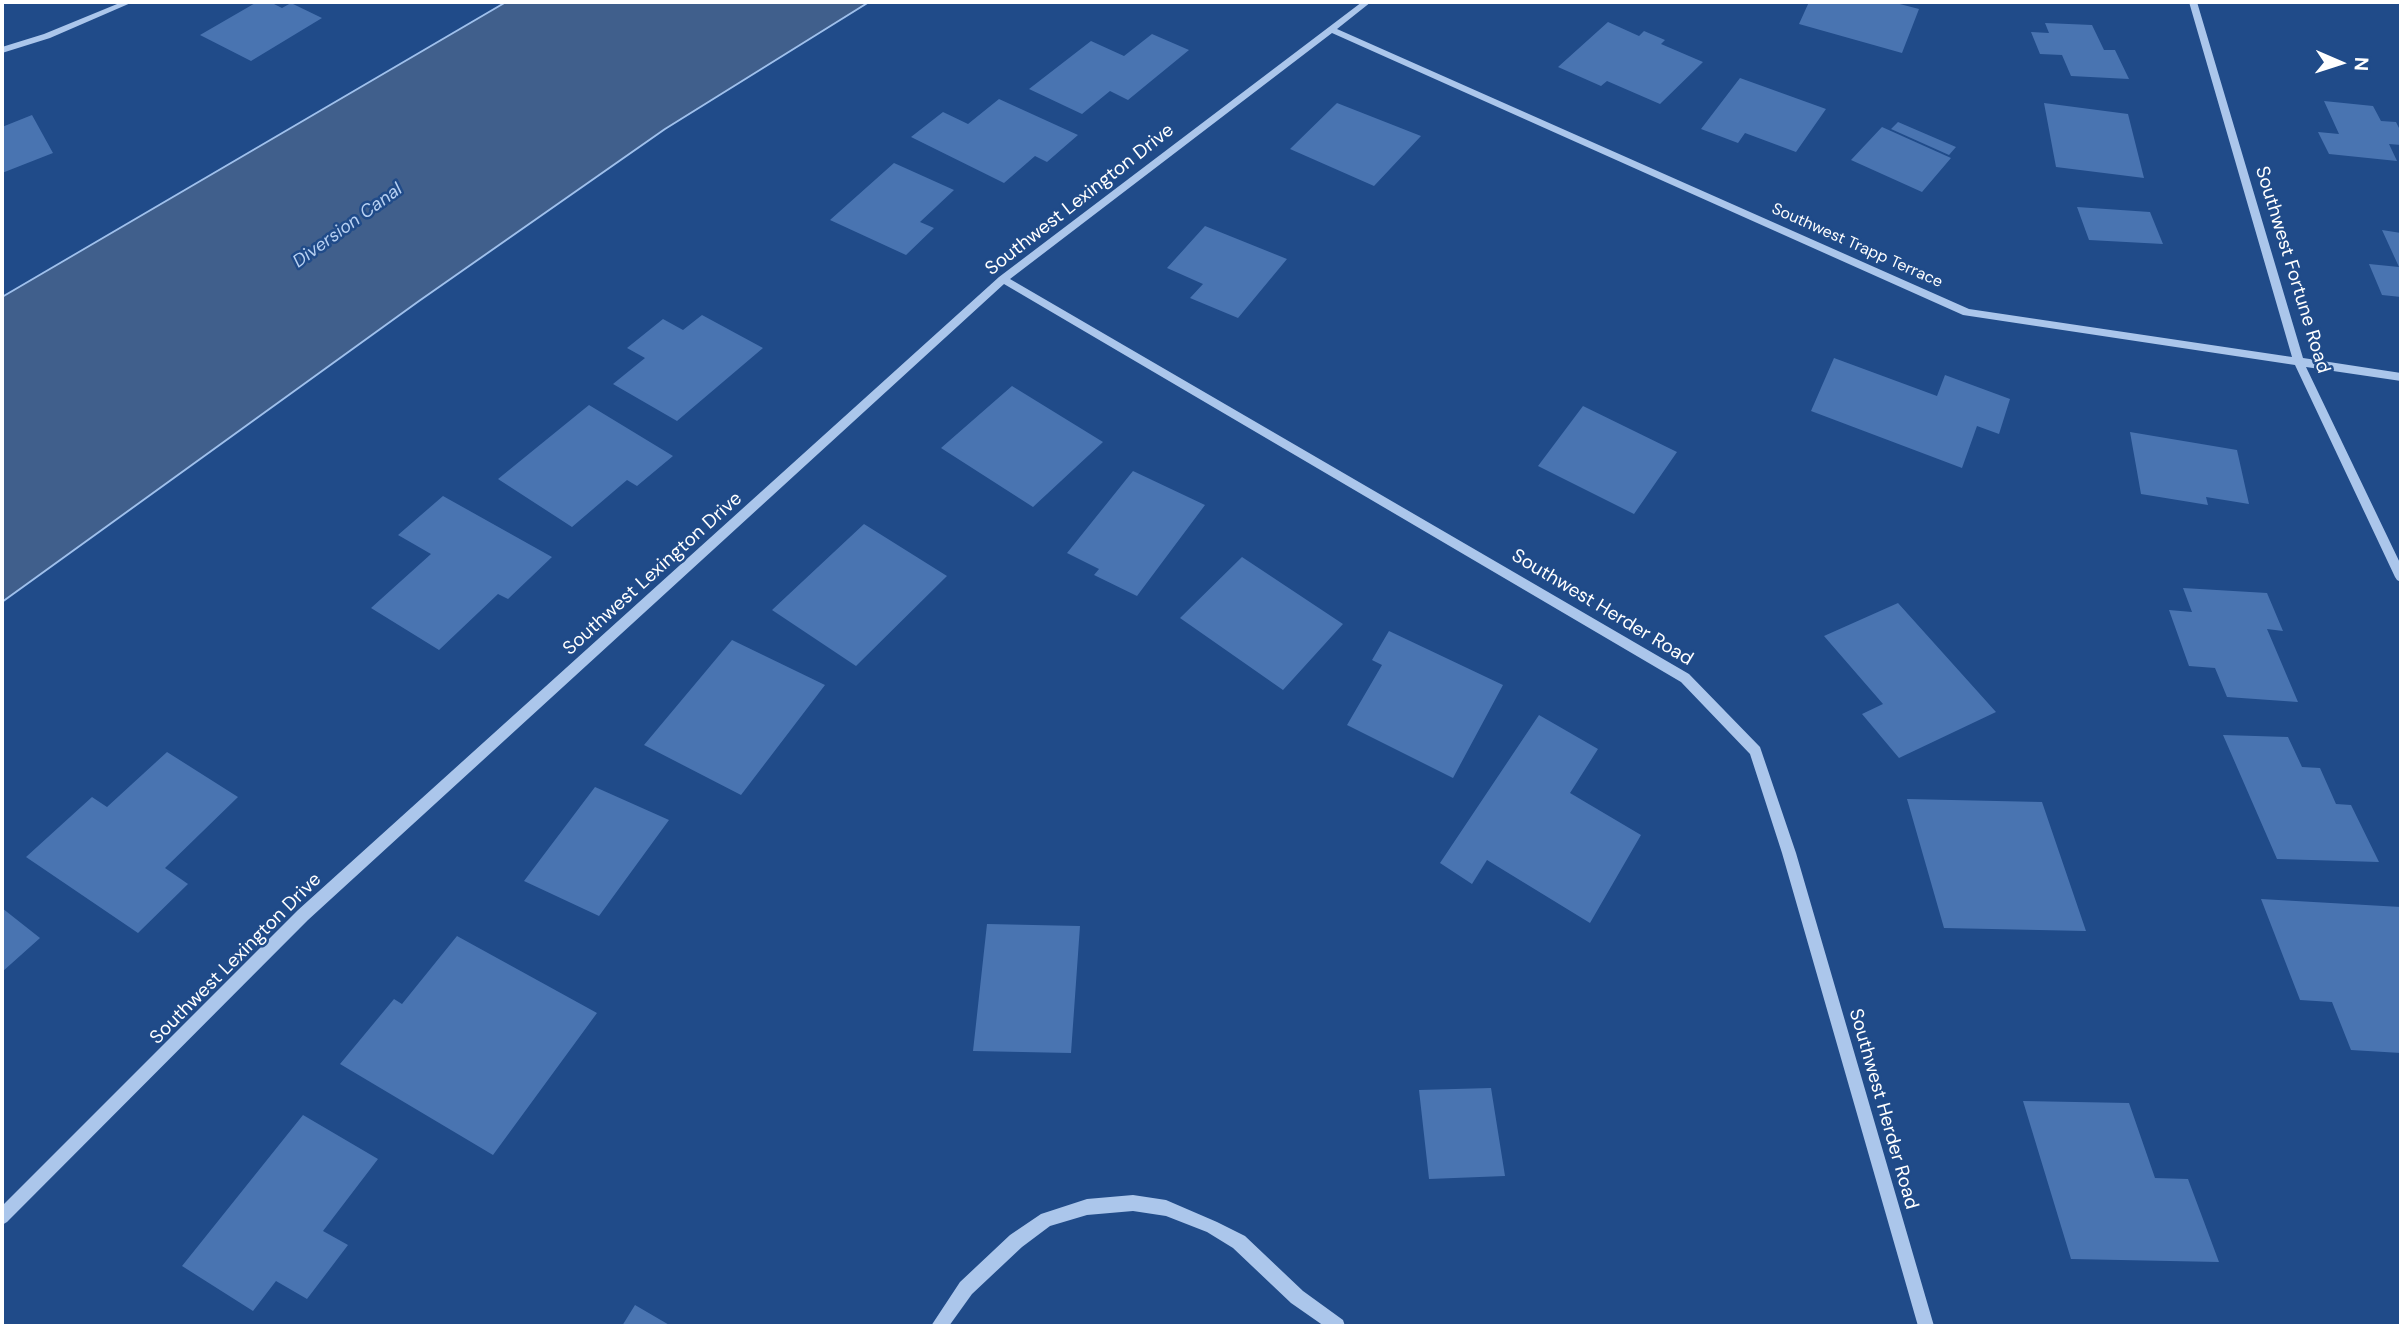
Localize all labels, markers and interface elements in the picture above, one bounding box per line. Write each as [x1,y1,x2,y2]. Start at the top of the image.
north arrow [2305,28,2375,98]
text: N [2349,57,2374,72]
street label: Southwest Lexington Drive [981,119,1179,281]
street label: Southwest Fortune Road [2250,164,2334,376]
water label: Diversion Canal [289,179,407,273]
street label: Southwest Trapp Terrace [1769,200,1945,292]
street label: Southwest Lexington Drive [559,488,747,660]
street label: Southwest Herder Road [1507,545,1697,671]
street label: Southwest Lexington Drive [146,869,326,1049]
street label: Southwest Herder Road [1843,1006,1923,1212]

